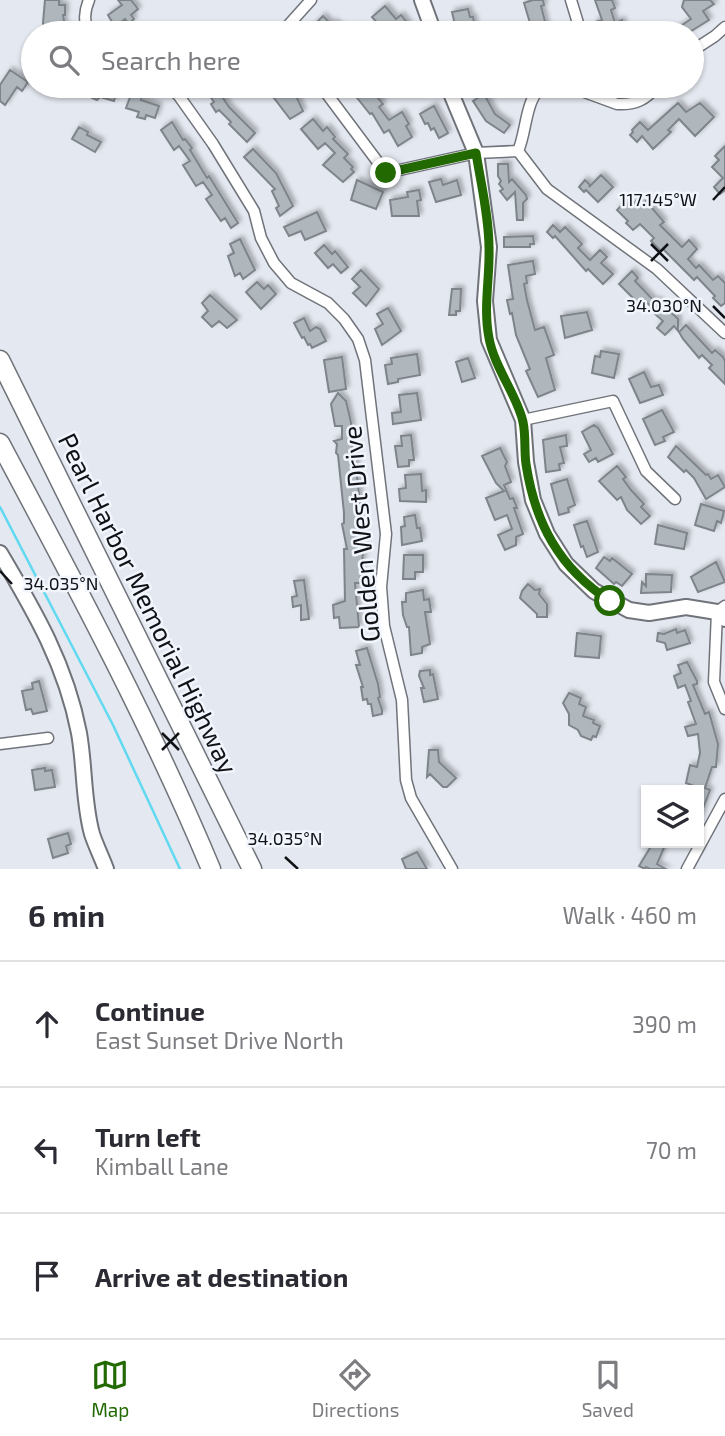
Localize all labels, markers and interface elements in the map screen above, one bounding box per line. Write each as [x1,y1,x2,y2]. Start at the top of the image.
search box [21,21,704,98]
icon: search [45,41,83,79]
text: Search here [101,44,241,75]
route end [370,157,401,188]
text: 117.145°W [619,188,697,210]
text: 34.030°N [626,294,702,316]
street label: Golden West Drive [335,425,385,643]
street label: Pearl Harbor Memorial Highway [53,428,245,779]
text: 34.035°N [24,572,98,594]
route start [594,585,625,616]
map controls [641,785,704,848]
button: layers [641,785,704,848]
text: 34.035°N [248,827,322,849]
text: 6 min [28,897,105,933]
text: Walk · 460 m [562,901,697,929]
text: Continue [95,995,205,1026]
icon: ahead [28,1005,66,1043]
text: 390 m [632,1010,697,1038]
text: East Sunset Drive North [95,1026,344,1054]
text: Turn left [95,1121,201,1152]
icon: left [28,1131,66,1169]
text: 70 m [646,1136,697,1164]
text: Kimball Lane [95,1152,229,1180]
icon: arrive [28,1257,66,1295]
text: Arrive at destination [95,1261,348,1292]
tab: Map [91,1356,129,1421]
tab: Directions [312,1356,399,1421]
tab: Saved [582,1356,634,1421]

